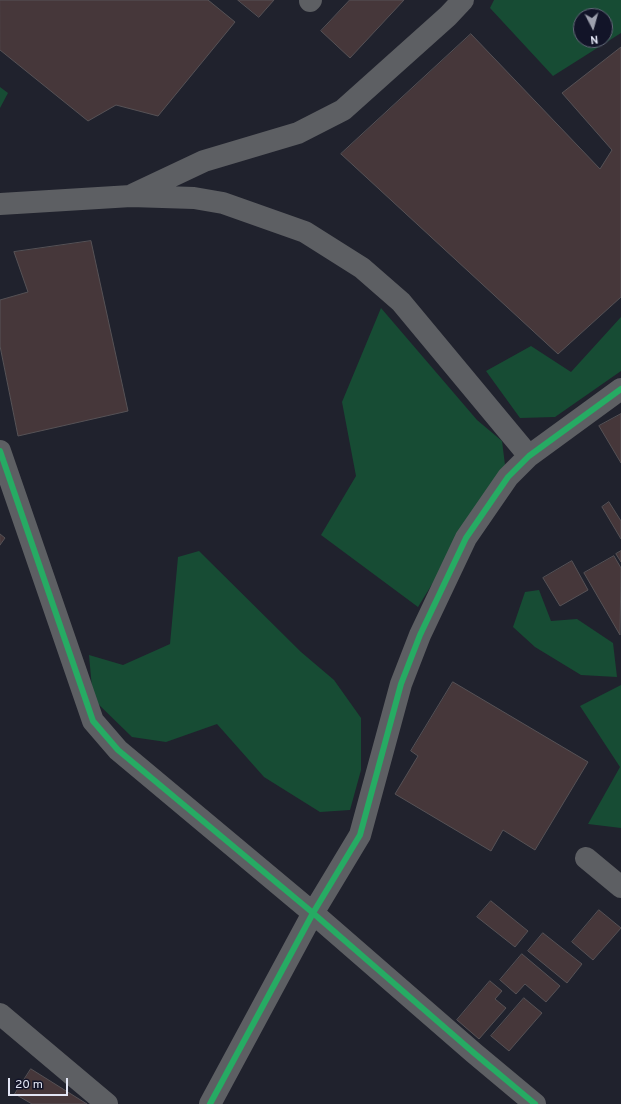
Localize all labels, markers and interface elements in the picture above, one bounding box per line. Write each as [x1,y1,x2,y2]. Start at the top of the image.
north arrow [573,8,613,48]
text: N [589,32,599,46]
scale bar [10,1070,70,1096]
text: 20 m [15,1077,43,1093]

